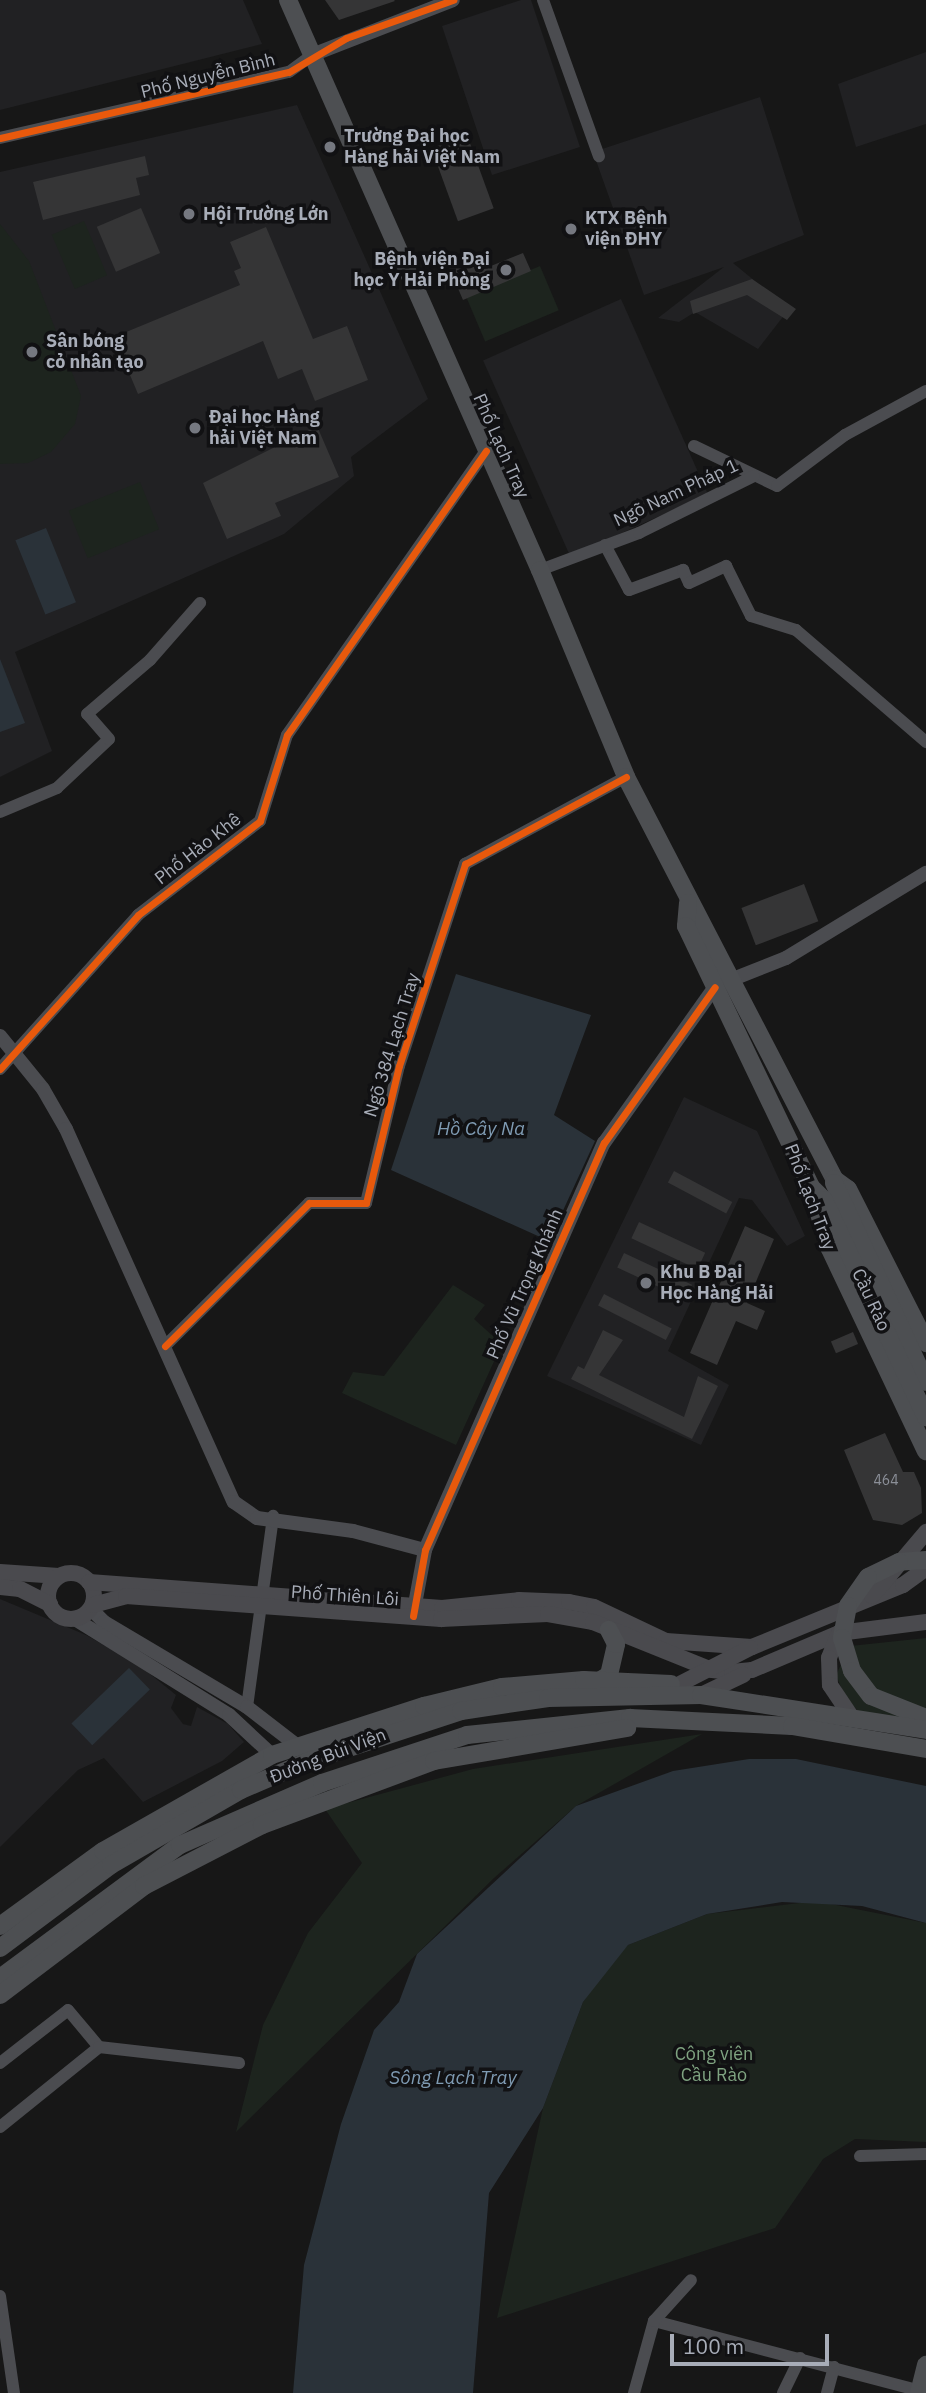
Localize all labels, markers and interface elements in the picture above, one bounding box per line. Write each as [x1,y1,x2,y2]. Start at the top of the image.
street label: Phố Nguyễn Bình [139,49,277,103]
place label: Trường Đại học Hàng hải Việt Nam [344,126,500,168]
marker: Trường Đại học Hàng hải Việt Nam [322,139,338,155]
place label: Hội Trường Lớn [203,203,329,225]
marker: Hội Trường Lớn [181,206,197,222]
place label: KTX Bệnh viện ĐHY [585,208,668,250]
marker: KTX Bệnh viện ĐHY [563,221,579,237]
place label: Bệnh viện Đại học Y Hải Phòng [354,249,490,292]
marker: Bệnh viện Đại học Y Hải Phòng [496,260,516,280]
place label: Sân bóng cỏ nhân tạo [46,331,144,374]
marker: Sân bóng cỏ nhân tạo [24,344,40,360]
street label: Phố Lạch Tray [468,390,534,502]
place label: Đại học Hàng hải Việt Nam [209,407,320,450]
marker: Đại học Hàng hải Việt Nam [187,420,203,436]
street label: Ngõ Nam Pháp 1 [610,455,742,531]
street label: Phố Hào Khê [151,809,245,889]
street label: Ngõ 384 Lạch Tray [360,970,424,1120]
water label: Hồ Cây Na [437,1118,525,1140]
street label: Phố Lạch Tray [780,1141,840,1253]
street label: Phố Vũ Trọng Khánh [482,1205,568,1363]
place label: Khu B Đại Học Hàng Hải [660,1262,773,1304]
street label: Cầu Rào [847,1265,895,1335]
marker: Khu B Đại Học Hàng Hải [638,1275,654,1291]
house number: 464 [873,1472,899,1488]
street label: Phố Thiên Lôi [290,1581,400,1611]
street label: Đường Bùi Viện [267,1724,389,1788]
park label: Công viên Cầu Rào [675,2044,753,2086]
water label: Sông Lạch Tray [389,2067,517,2089]
scale bar [674,2320,833,2364]
text: 100 m [683,2332,744,2360]

